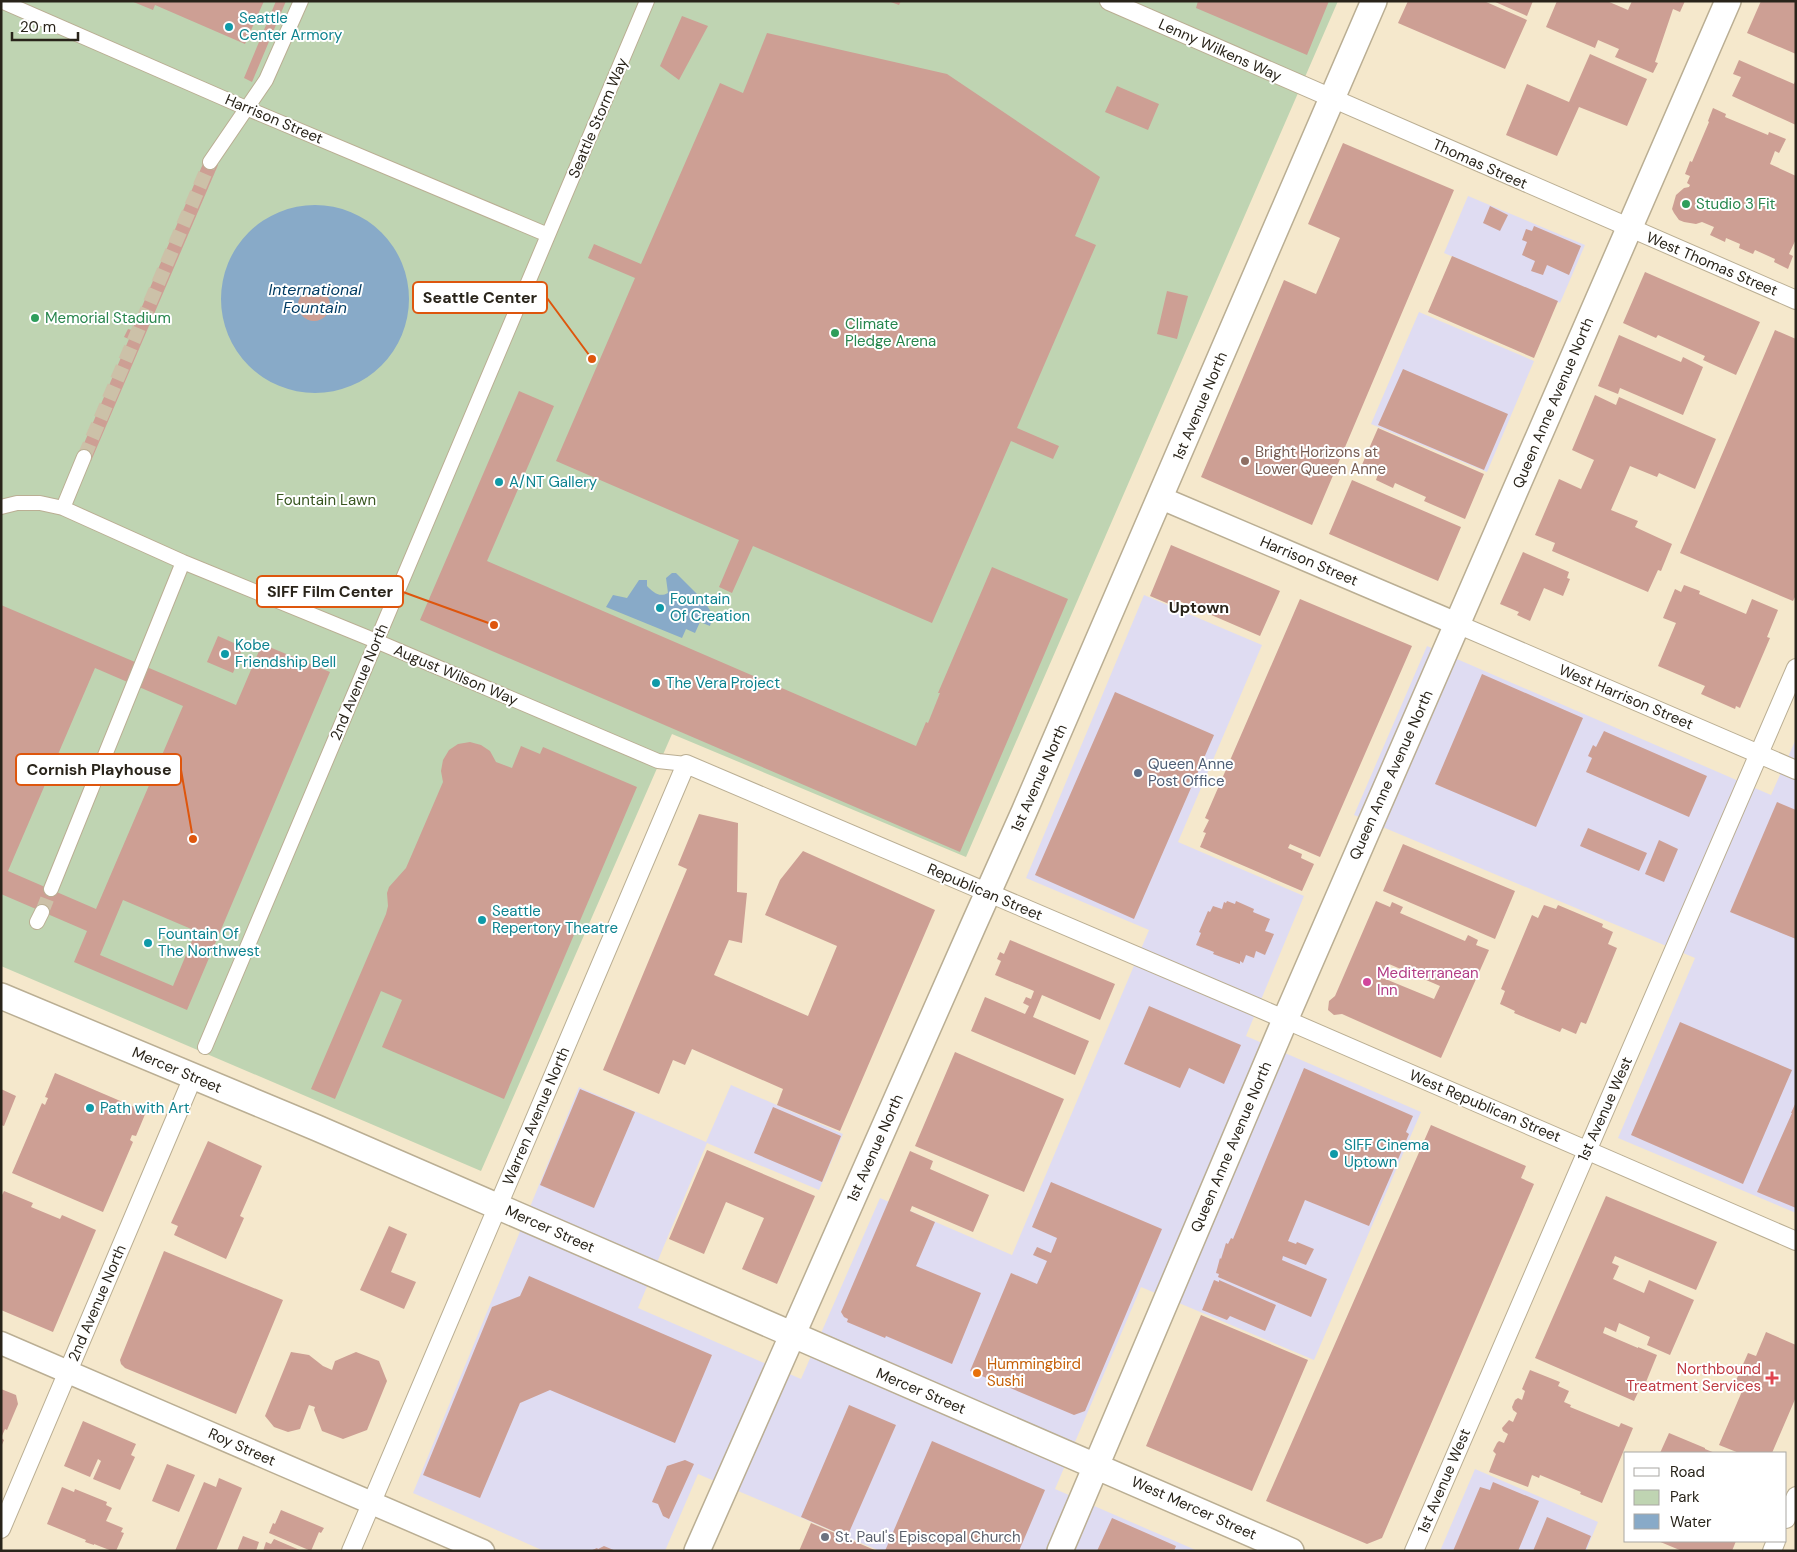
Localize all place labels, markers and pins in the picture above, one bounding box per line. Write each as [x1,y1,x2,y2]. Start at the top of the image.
place label: Seattle Center Armory [239,8,343,45]
marker: Seattle Center Armory [223,21,235,33]
place label: Studio 3 Fit [1696,194,1776,214]
marker: Studio 3 Fit [1680,198,1692,210]
callout: Seattle Center [413,282,547,313]
place label: Memorial Stadium [45,308,171,328]
marker: Memorial Stadium [29,312,41,324]
place label: Climate Pledge Arena [845,314,936,351]
marker: Climate Pledge Arena [829,327,841,339]
place label: Bright Horizons at Lower Queen Anne [1255,442,1386,479]
marker: Bright Horizons at Lower Queen Anne [1239,455,1251,467]
place label: A/NT Gallery [509,472,598,492]
marker: A/NT Gallery [493,476,505,488]
callout: SIFF Film Center [257,576,403,607]
place label: Fountain Of Creation [670,589,750,626]
marker: Fountain Of Creation [654,602,666,614]
place label: Kobe Friendship Bell [235,635,336,672]
marker: Kobe Friendship Bell [219,648,231,660]
place label: The Vera Project [666,673,780,693]
marker: The Vera Project [650,677,662,689]
callout: Cornish Playhouse [16,754,181,785]
place label: Queen Anne Post Office [1148,754,1234,791]
marker: Queen Anne Post Office [1132,767,1144,779]
place label: Seattle Repertory Theatre [492,901,618,938]
marker: Seattle Repertory Theatre [476,914,488,926]
place label: Fountain Of The Northwest [158,924,260,961]
marker: Fountain Of The Northwest [142,937,154,949]
place label: Mediterranean Inn [1377,963,1479,1000]
marker: Mediterranean Inn [1361,976,1373,988]
place label: Path with Art [100,1098,190,1118]
marker: Path with Art [84,1102,96,1114]
place label: SIFF Cinema Uptown [1344,1135,1429,1172]
marker: SIFF Cinema Uptown [1328,1148,1340,1160]
place label: Hummingbird Sushi [987,1354,1081,1391]
place label: Northbound Treatment Services [1627,1359,1761,1396]
marker: Hummingbird Sushi [971,1367,983,1379]
marker: Northbound Treatment Services [1765,1371,1779,1385]
place label: St. Paul's Episcopal Church [835,1527,1021,1547]
marker: St. Paul's Episcopal Church [819,1531,831,1543]

